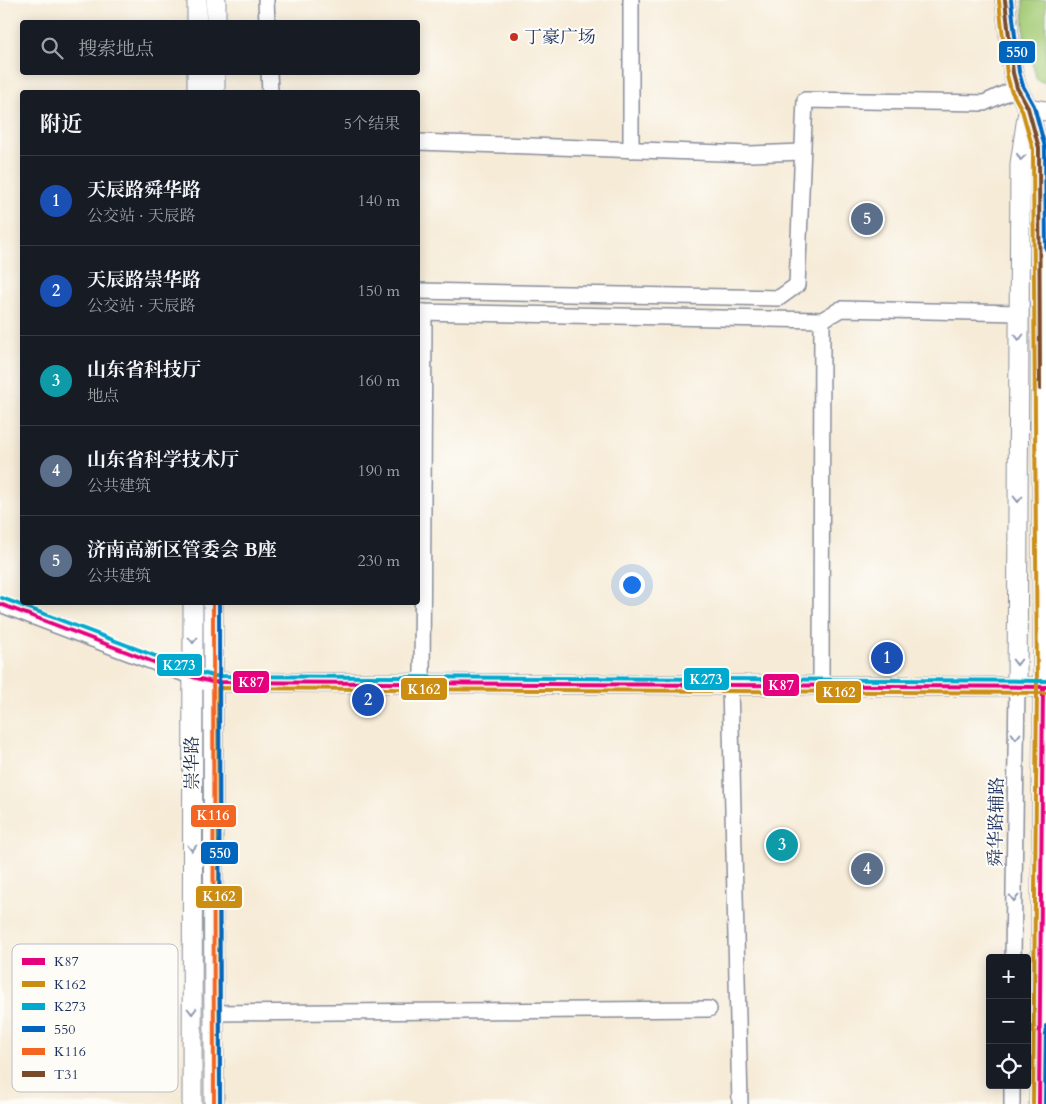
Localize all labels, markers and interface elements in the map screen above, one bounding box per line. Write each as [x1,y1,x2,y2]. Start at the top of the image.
search box [20,20,420,75]
place label: 丁豪广场 [524,25,596,50]
marker: 丁豪广场 [508,31,520,43]
icon: search [38,34,66,62]
text: 搜索地点 [78,36,154,62]
line badge: 550 [998,40,1036,64]
text: 550 [1006,43,1028,62]
text: 附近 [40,110,82,139]
text: 5个结果 [344,113,400,135]
one-way arrow [1016,153,1027,161]
text: 天辰路舜华路 [87,177,201,203]
text: 1 [52,190,60,212]
text: 140 m [358,190,400,212]
pin: 5 [851,200,883,238]
text: 公交站 · 天辰路 [87,205,196,227]
text: 天辰路崇华路 [87,267,201,293]
text: 2 [52,280,60,302]
text: 150 m [358,280,400,302]
text: 公交站 · 天辰路 [87,295,196,317]
one-way arrow [1014,333,1024,341]
text: 山东省科技厅 [87,357,201,383]
text: 3 [52,370,60,392]
text: 160 m [358,370,400,392]
text: 地点 [87,385,119,407]
text: 山东省科学技术厅 [87,447,239,473]
text: 4 [52,460,60,482]
text: 190 m [358,460,400,482]
text: 公共建筑 [87,475,151,497]
one-way arrow [1013,496,1023,503]
text: 济南高新区管委会 B座 [87,537,277,563]
text: 5 [52,550,60,572]
text: 230 m [358,550,400,572]
text: 公共建筑 [87,565,151,587]
your location [619,572,645,598]
one-way arrow [188,636,198,644]
pin: 1 [871,639,903,677]
line badge: K273 [156,653,203,677]
text: K273 [163,656,195,675]
one-way arrow [1012,658,1022,666]
line badge: K273 [683,667,730,691]
line badge: K87 [232,670,270,694]
text: K273 [690,670,722,689]
text: K87 [238,673,264,692]
line badge: K87 [762,673,800,697]
text: K87 [768,676,794,695]
line badge: K162 [400,677,448,701]
text: K162 [408,680,440,699]
line badge: K162 [815,680,862,704]
pin: 2 [352,681,384,719]
text: K162 [823,683,855,702]
one-way arrow [1011,732,1021,740]
street label: 崇华路 [180,736,205,790]
street label: 舜华路辅路 [983,777,1010,867]
line badge: K116 [190,804,237,828]
text: K116 [197,806,229,825]
pin: 3 [766,826,798,864]
line badge: 550 [200,841,239,865]
one-way arrow [187,844,197,852]
text: 550 [209,844,231,863]
pin: 4 [851,850,883,888]
line badge: K162 [195,885,243,909]
text: K162 [203,887,235,906]
one-way arrow [1009,894,1019,902]
legend [12,944,178,1092]
text: K87 [54,952,79,971]
map controls [986,954,1031,1089]
button: + [986,954,1031,999]
text: K162 [54,975,86,994]
text: K273 [54,997,86,1016]
button: − [986,999,1031,1044]
one-way arrow [187,1007,197,1015]
text: 550 [54,1020,76,1039]
text: K116 [54,1042,86,1061]
button: locate [986,1044,1031,1089]
text: T31 [54,1065,79,1084]

